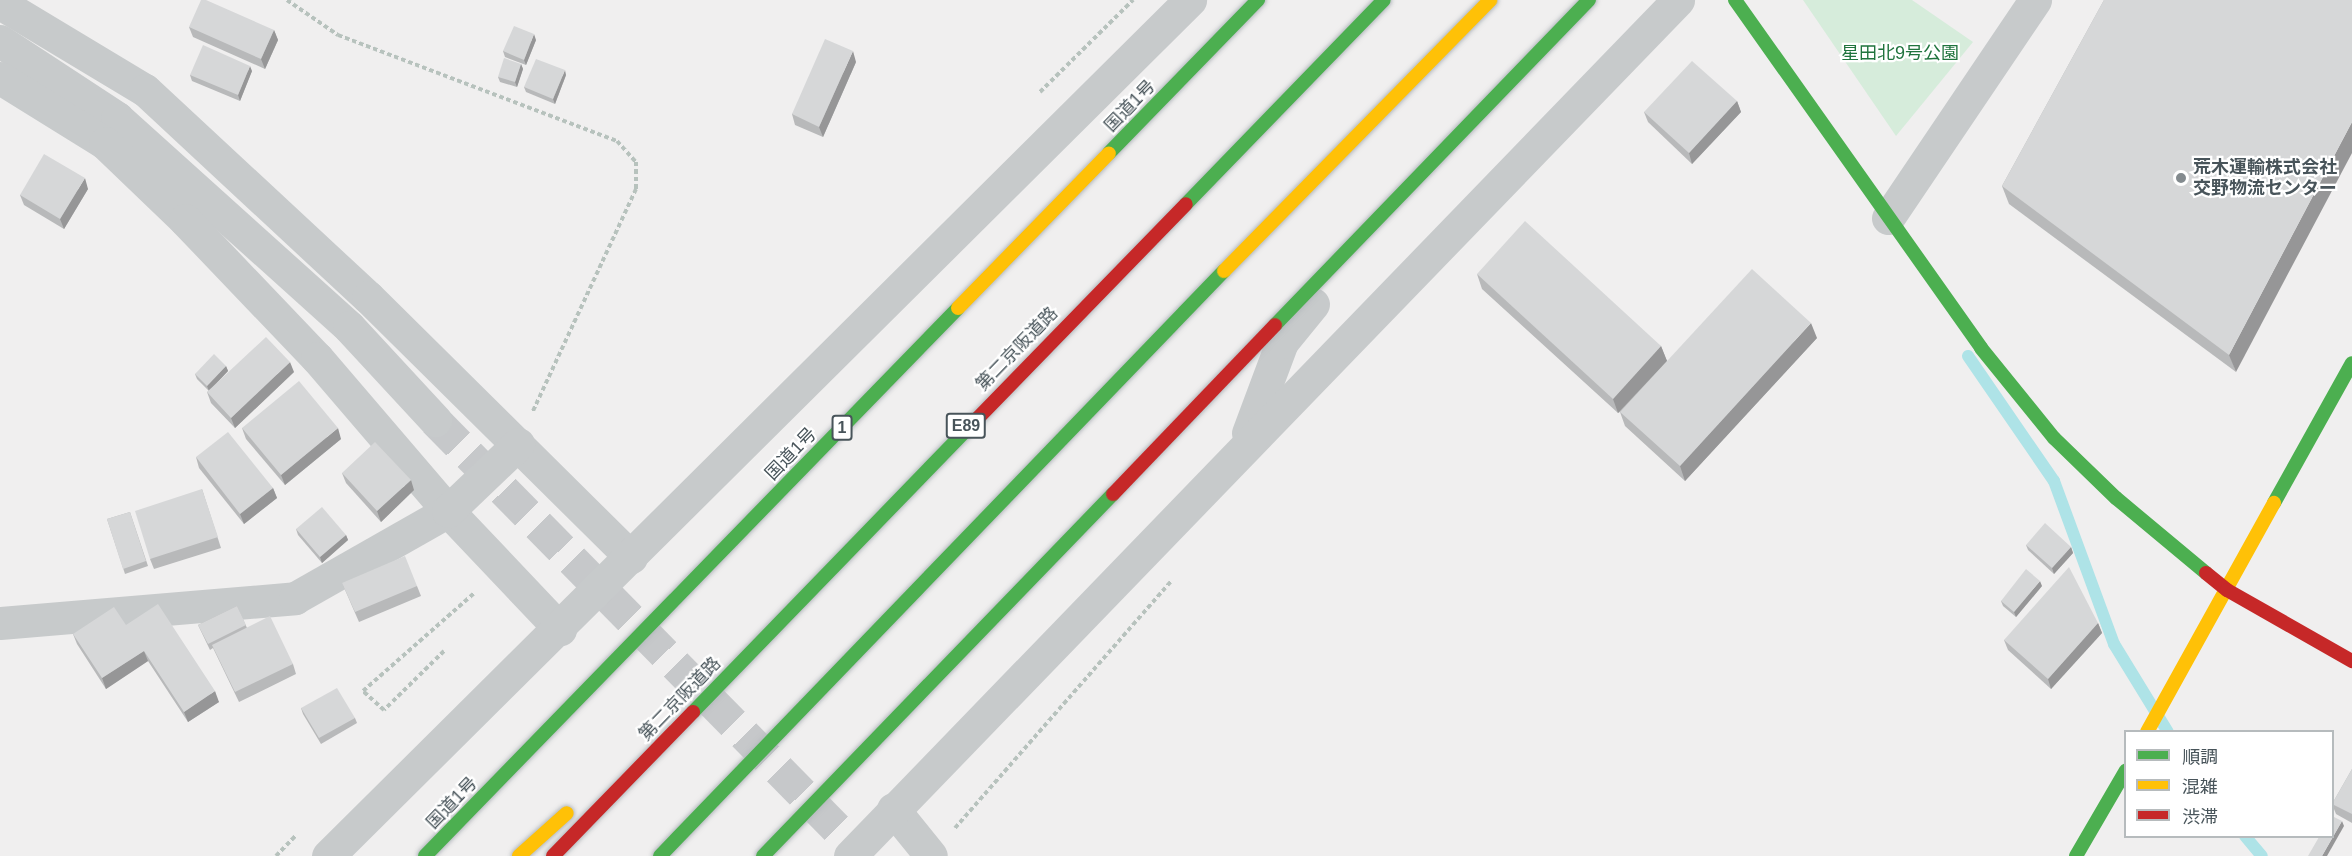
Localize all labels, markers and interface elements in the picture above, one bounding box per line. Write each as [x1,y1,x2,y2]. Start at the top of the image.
park label: 星田北9号公園 [1841,42,1959,64]
street label: 国道1号 [1100,75,1160,137]
place label: 荒木運輸株式会社 交野物流センター [2193,157,2337,200]
marker: 荒木運輸株式会社 交野物流センター [2174,171,2188,185]
street label: 第二京阪道路 [972,303,1062,395]
road number: E89 [945,413,987,439]
road number: 1 [832,415,852,441]
street label: 国道1号 [761,423,821,485]
street label: 第二京阪道路 [635,653,725,745]
legend [2124,730,2334,838]
text: 順調 [2182,747,2218,767]
street label: 国道1号 [422,772,482,834]
text: 混雑 [2182,777,2218,797]
text: 渋滞 [2182,807,2218,827]

